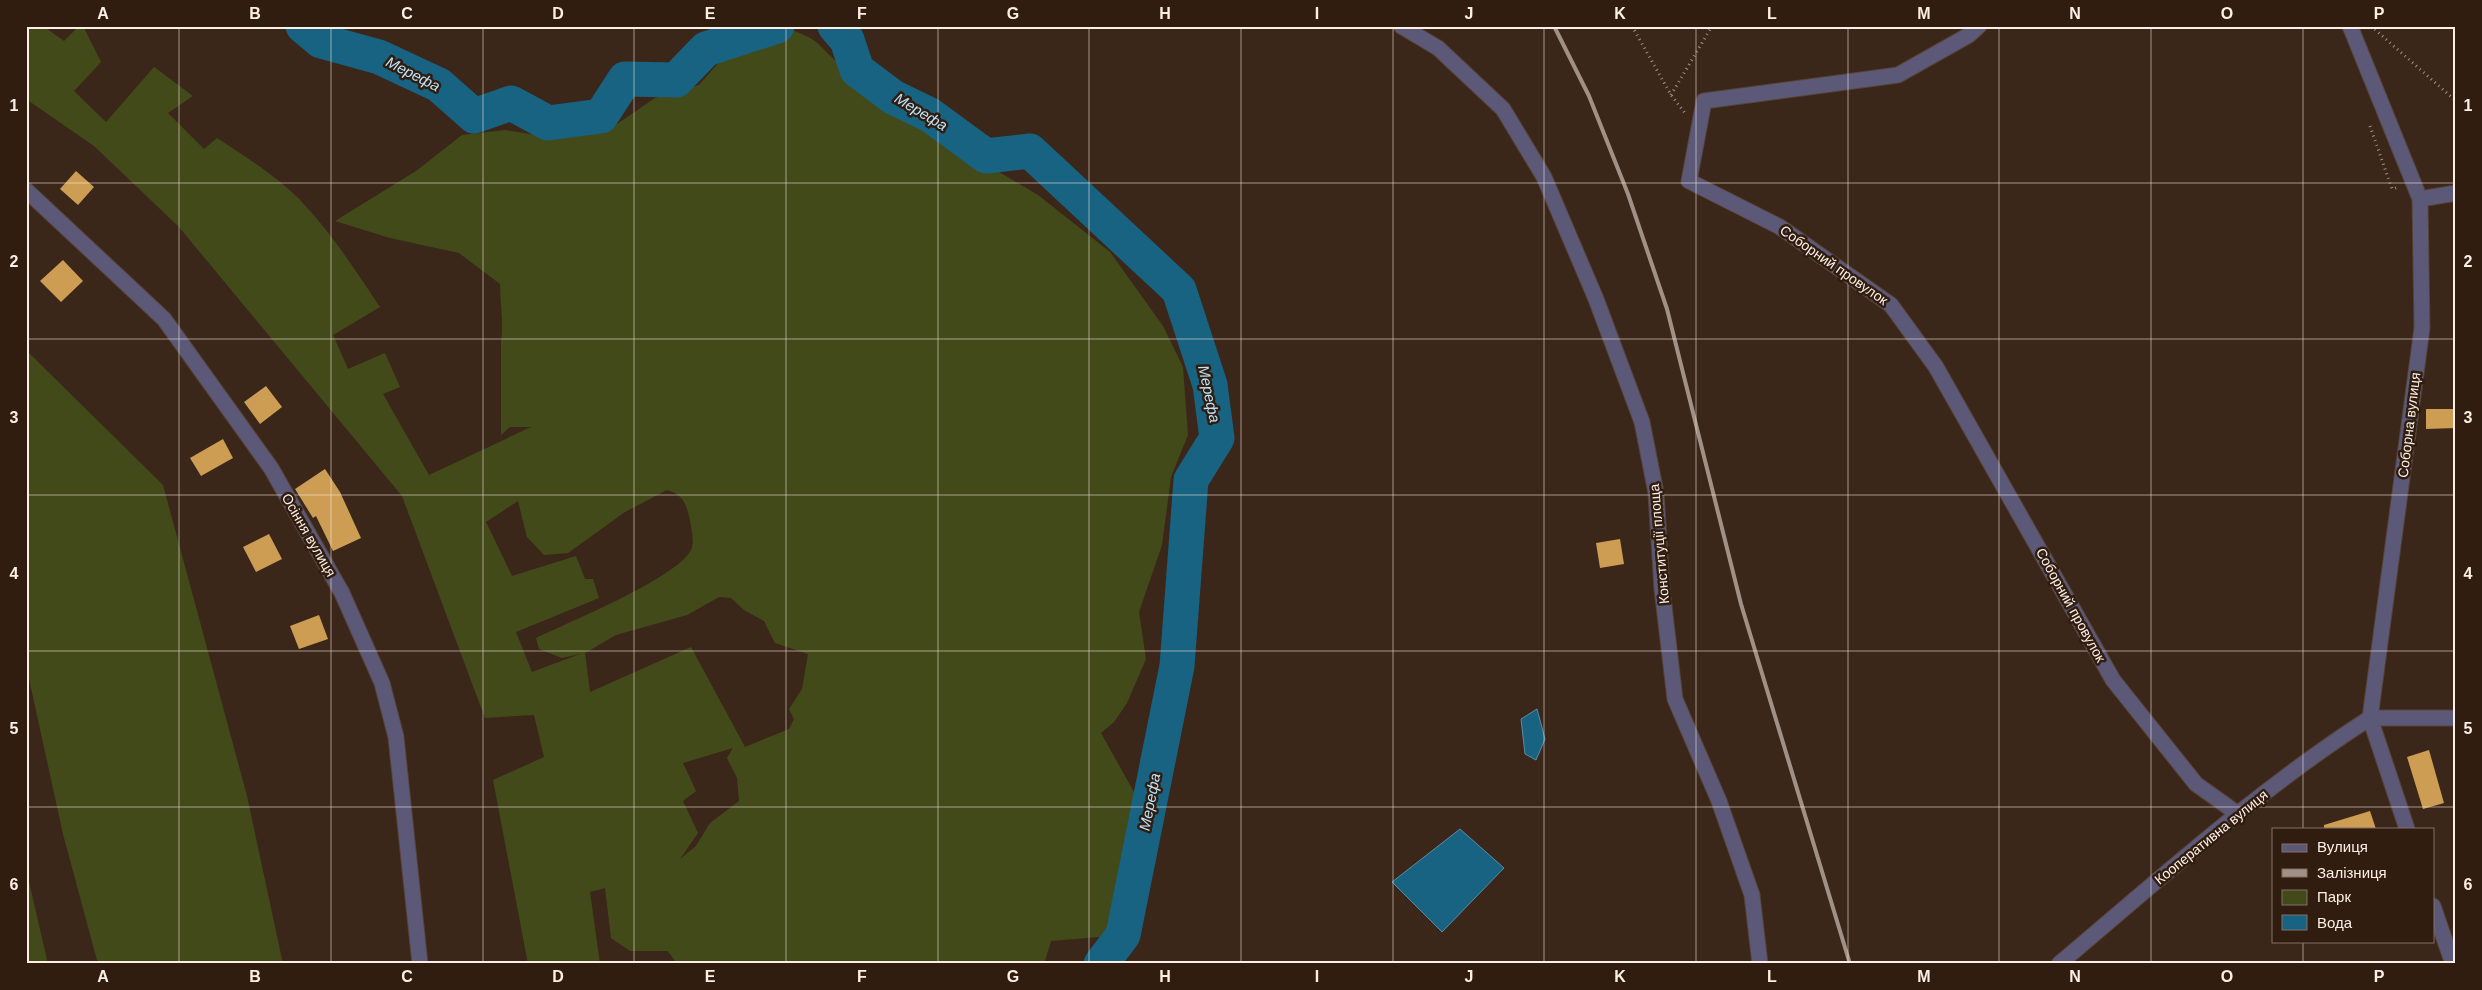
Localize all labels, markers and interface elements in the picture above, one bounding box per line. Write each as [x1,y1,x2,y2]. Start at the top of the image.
text: A [97,5,109,22]
text: B [249,5,261,22]
text: C [401,5,413,22]
text: D [552,5,564,22]
text: E [705,5,716,22]
text: F [857,5,867,22]
text: G [1007,5,1019,22]
text: H [1159,5,1171,22]
text: I [1315,5,1319,22]
text: J [1465,5,1473,22]
text: K [1614,5,1626,22]
text: L [1767,5,1777,22]
text: M [1917,5,1931,22]
text: N [2069,5,2081,22]
text: O [2221,5,2233,22]
text: P [2374,5,2385,22]
water label: Мерефа [383,53,443,94]
water label: Мерефа [892,89,951,134]
text: 1 [10,97,19,114]
text: 1 [2464,97,2473,114]
street label: Соборний провулок [1777,222,1892,309]
text: 2 [10,253,19,270]
text: 2 [2464,253,2473,270]
water label: Мерефа [1195,364,1224,424]
street label: Соборна вулиця [2395,371,2423,479]
text: 3 [10,409,19,426]
text: 3 [2464,409,2473,426]
street label: Конституції площа [1646,483,1672,605]
street label: Осіння вулиця [279,491,339,579]
street label: Соборний провулок [2033,545,2109,666]
text: 4 [10,565,19,582]
text: 4 [2464,565,2473,582]
text: 5 [10,720,19,737]
text: 5 [2464,720,2473,737]
water label: Мерефа [1136,772,1163,832]
street label: Кооперативна вулиця [2151,786,2271,888]
legend [2272,828,2434,942]
text: Вулиця [2317,838,2368,855]
text: Залізниця [2317,864,2387,881]
text: 6 [10,876,19,893]
text: 6 [2464,876,2473,893]
text: Парк [2317,888,2351,905]
text: Вода [2317,914,2353,931]
text: A [97,968,109,985]
text: B [249,968,261,985]
text: C [401,968,413,985]
text: D [552,968,564,985]
text: E [705,968,716,985]
text: F [857,968,867,985]
text: G [1007,968,1019,985]
text: H [1159,968,1171,985]
text: I [1315,968,1319,985]
text: J [1465,968,1473,985]
text: K [1614,968,1626,985]
text: L [1767,968,1777,985]
text: M [1917,968,1931,985]
text: N [2069,968,2081,985]
text: O [2221,968,2233,985]
text: P [2374,968,2385,985]

